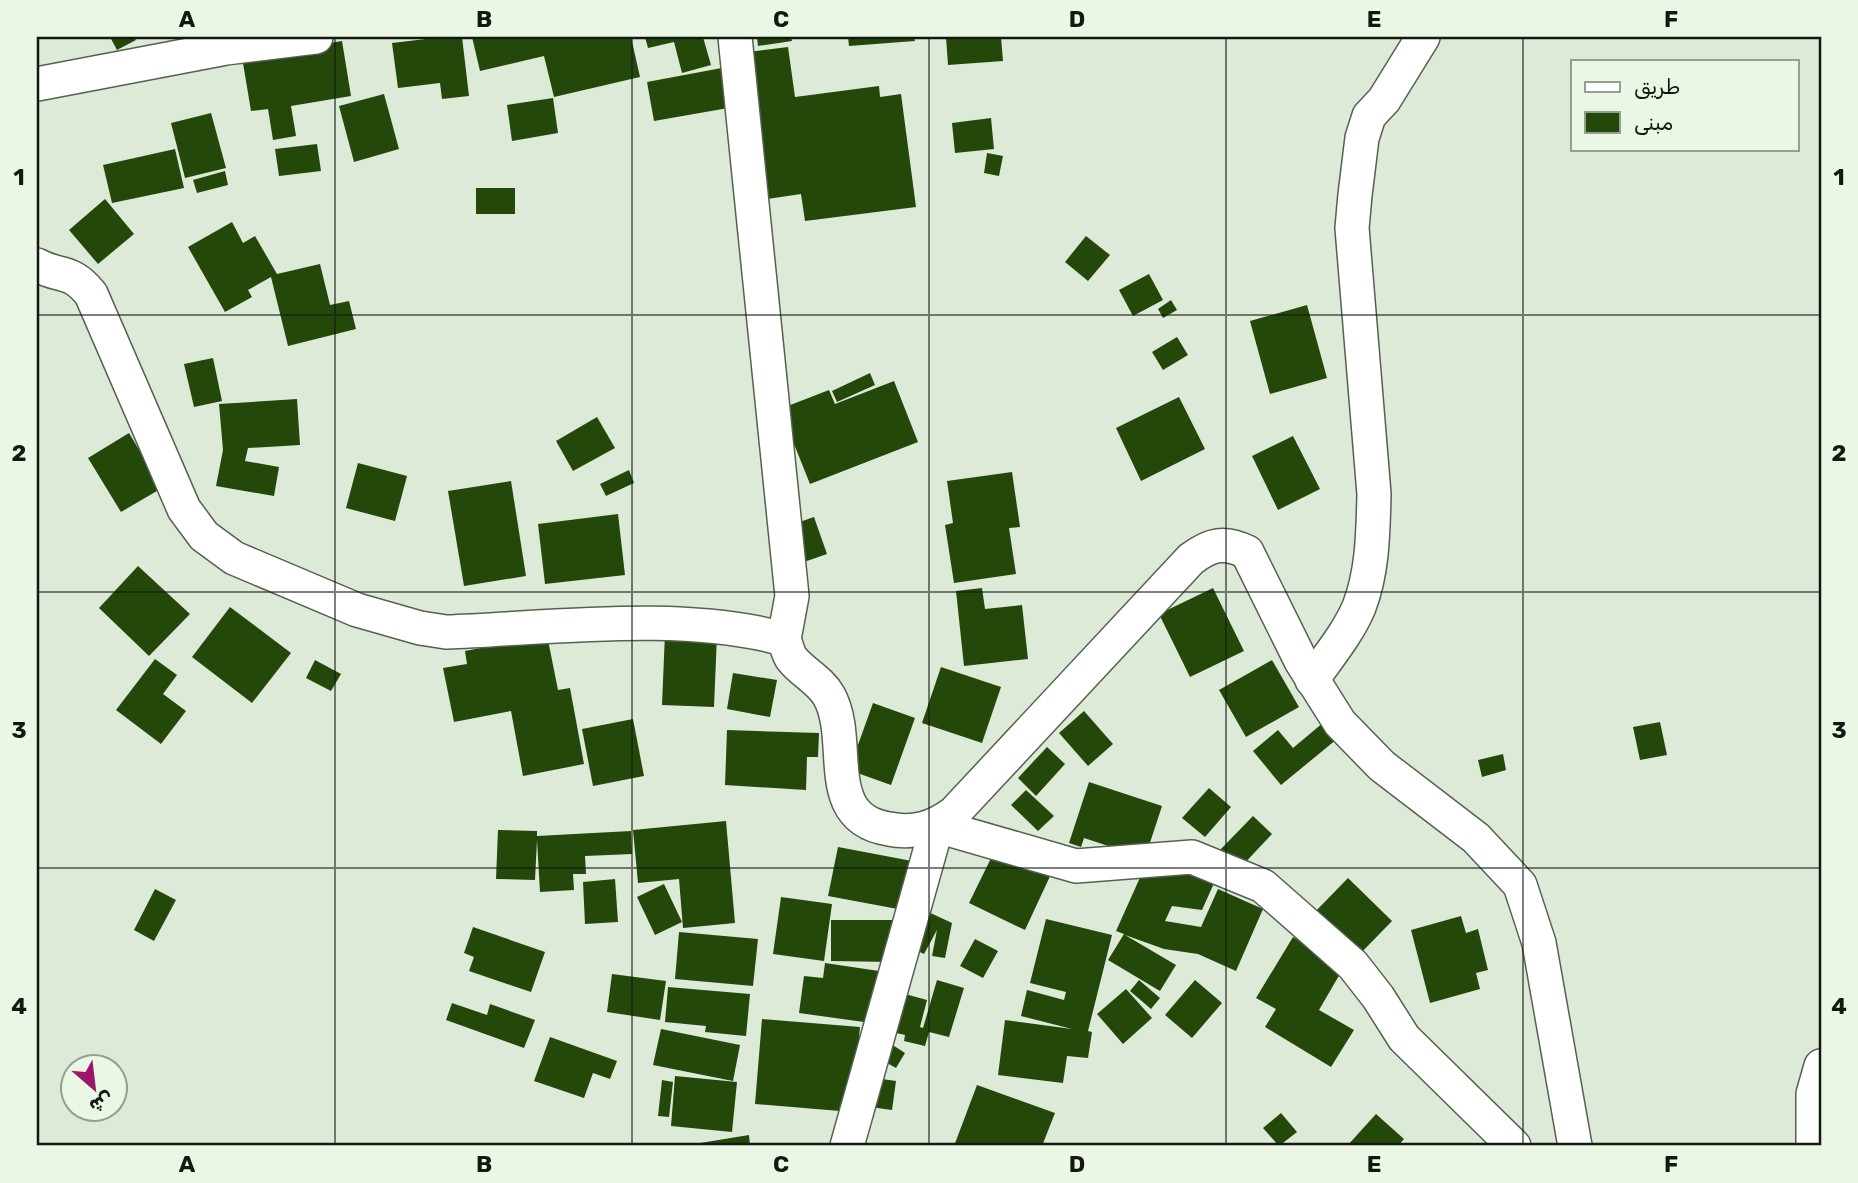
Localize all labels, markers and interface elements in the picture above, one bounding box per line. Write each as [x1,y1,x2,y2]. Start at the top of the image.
text: A [179,5,196,33]
text: B [476,5,492,33]
text: C [773,5,789,33]
text: D [1069,5,1085,33]
text: E [1367,5,1381,33]
text: F [1664,5,1678,33]
legend [1571,60,1798,150]
text: طريق [1634,74,1680,99]
text: مبنى [1634,110,1673,135]
text: 1 [13,163,25,191]
text: 1 [1833,163,1845,191]
text: 2 [12,439,26,467]
text: 2 [1832,439,1846,467]
text: 3 [11,716,27,744]
text: 3 [1831,716,1847,744]
text: 4 [11,992,27,1020]
text: 4 [1831,992,1847,1020]
north arrow [60,1054,130,1124]
text: ش [86,1087,118,1118]
text: A [179,1150,196,1178]
text: B [476,1150,492,1178]
text: C [773,1150,789,1178]
text: D [1069,1150,1085,1178]
text: E [1367,1150,1381,1178]
text: F [1664,1150,1678,1178]

